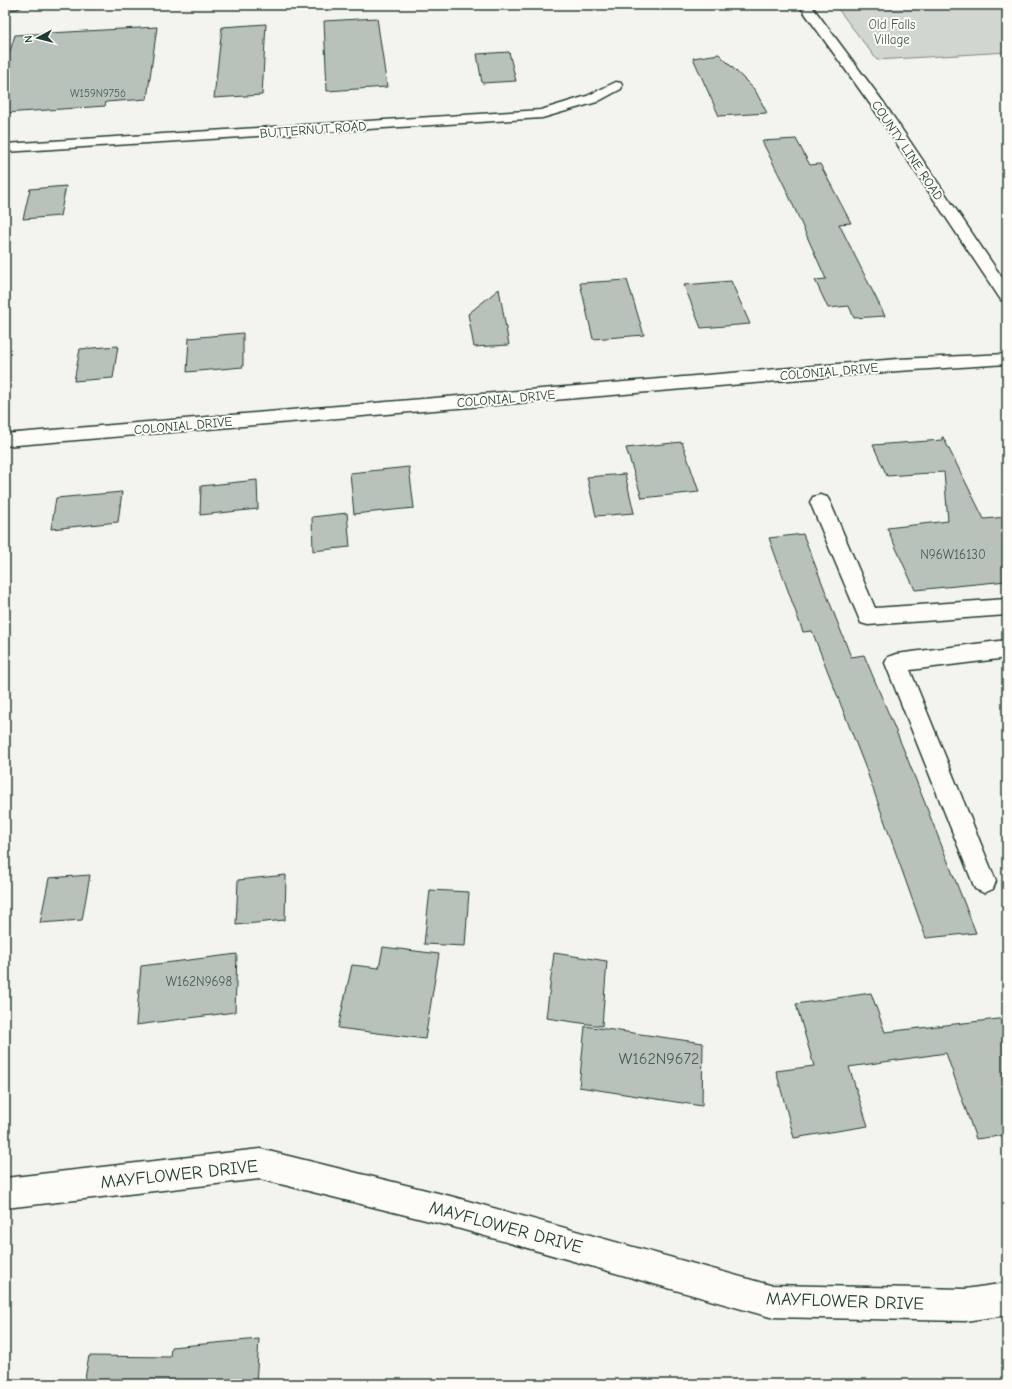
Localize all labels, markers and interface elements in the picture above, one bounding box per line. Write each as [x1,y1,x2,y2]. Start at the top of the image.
park label: Old Falls Village [868,17,916,47]
north arrow [18,18,58,58]
text: N [22,35,35,44]
house number: W159N9756 [70,87,126,100]
street label: COUNTY LINE ROAD [869,98,946,203]
street label: BUTTERNUT ROAD [259,118,367,141]
street label: COLONIAL DRIVE [779,360,879,383]
street label: COLONIAL DRIVE [456,387,556,410]
street label: COLONIAL DRIVE [133,414,233,437]
house number: N96W16130 [920,547,986,562]
house number: W162N9698 [166,974,232,989]
house number: W162N9672 [619,1050,699,1068]
street label: MAYFLOWER DRIVE [99,1156,259,1193]
street label: MAYFLOWER DRIVE [427,1197,585,1258]
street label: MAYFLOWER DRIVE [766,1288,924,1315]

